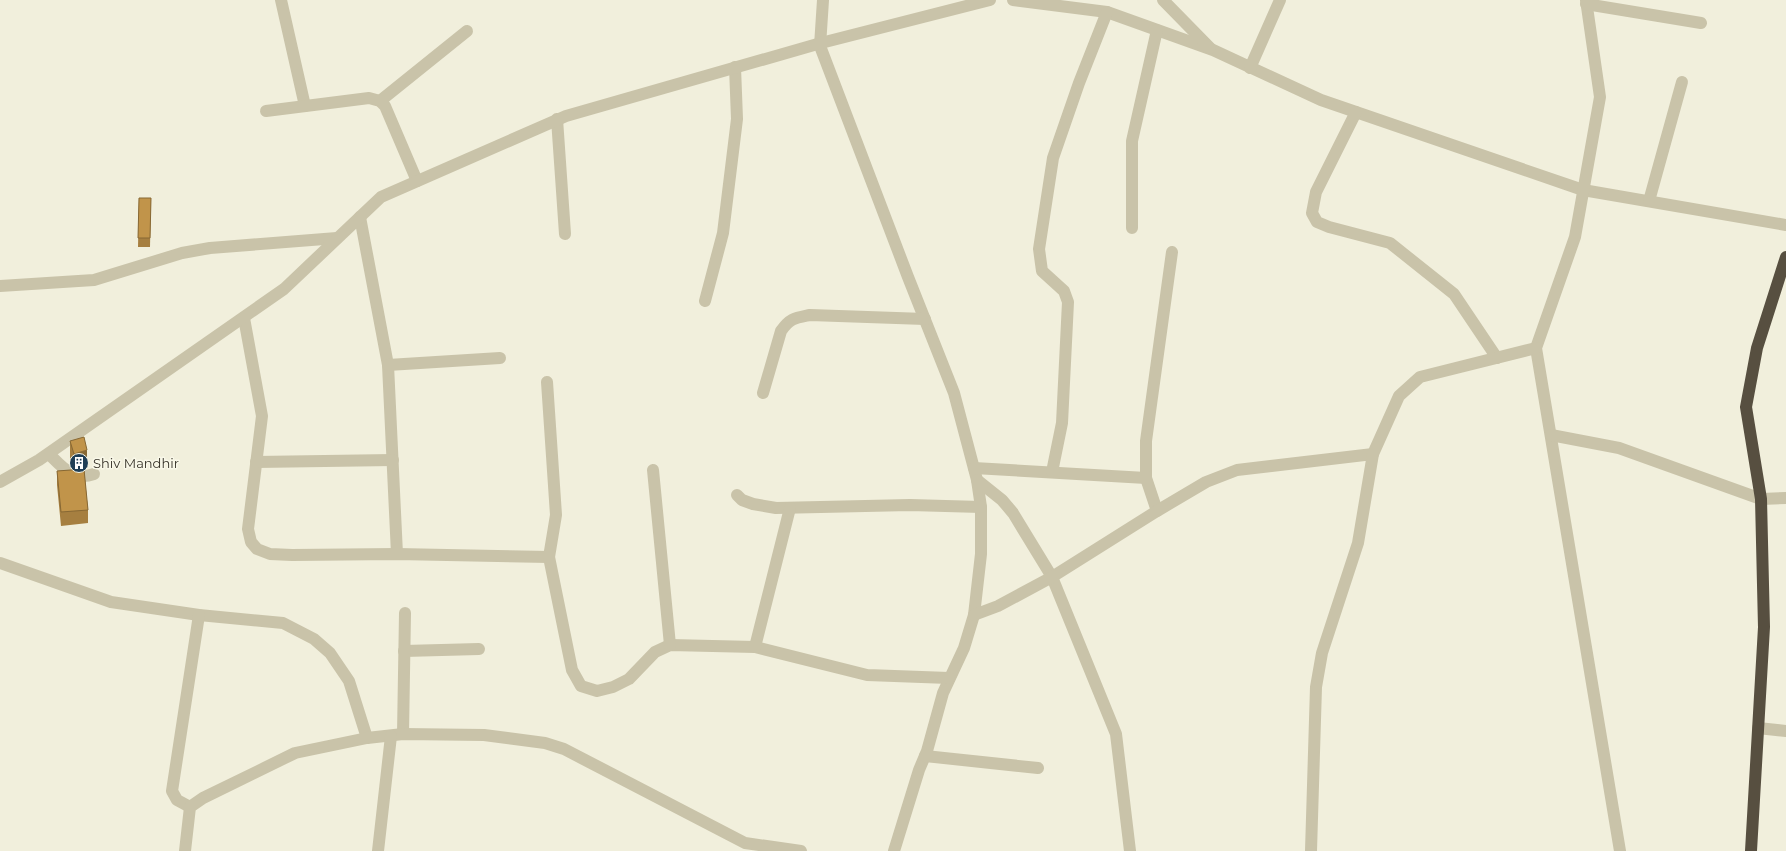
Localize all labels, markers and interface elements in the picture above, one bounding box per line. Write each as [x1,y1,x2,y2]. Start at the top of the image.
building icon: Shiv Mandhir [68,452,90,474]
place label: Shiv Mandhir [93,455,179,471]

